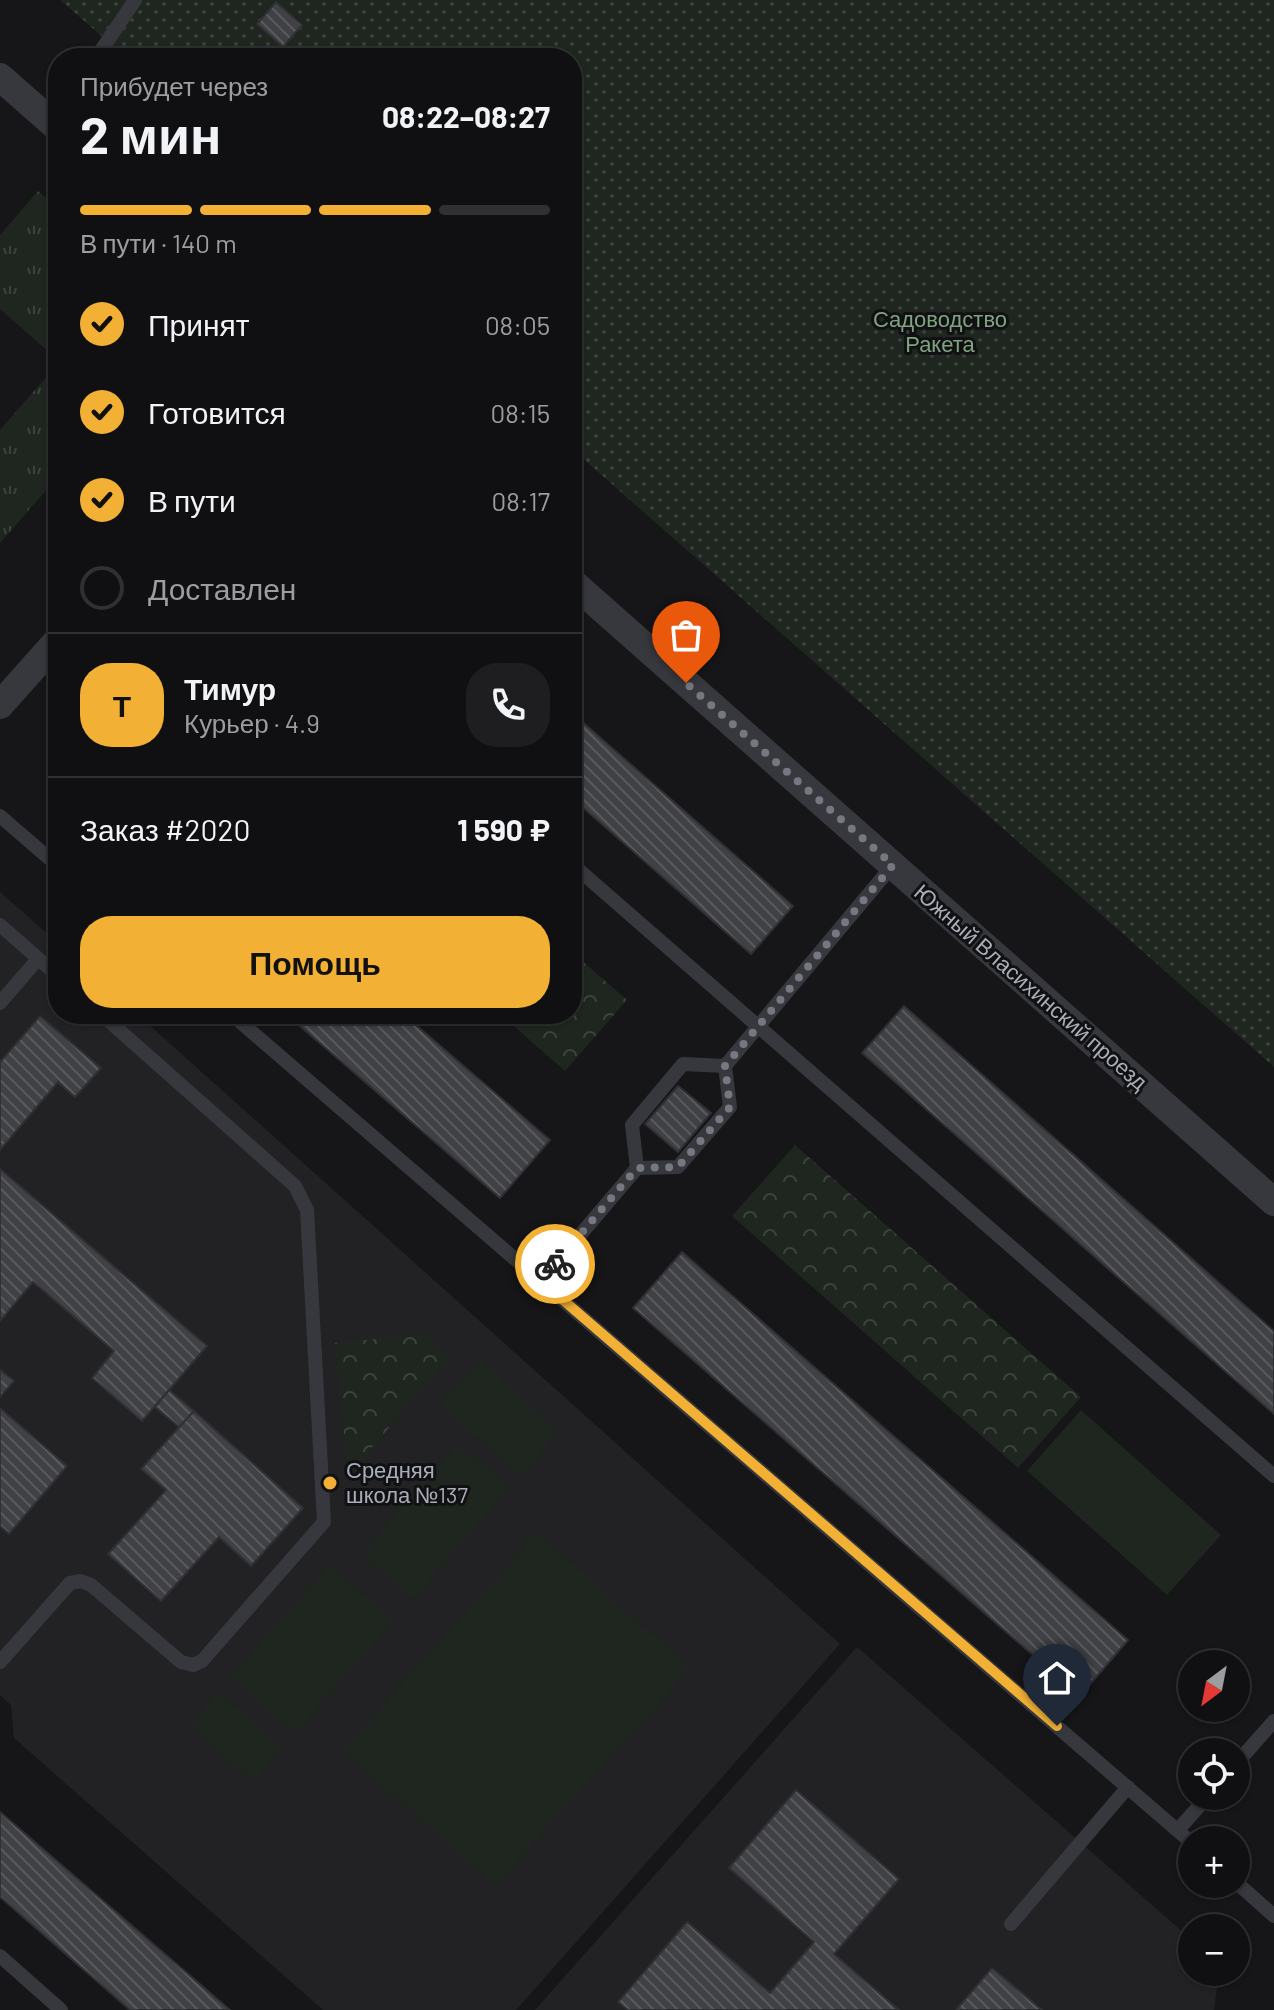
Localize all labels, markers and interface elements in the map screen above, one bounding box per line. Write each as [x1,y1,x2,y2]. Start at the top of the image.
text: Прибудет через [80,70,268,101]
text: 08:22–08:27 [382,98,550,134]
text: 2 мин [80,102,221,164]
text: В пути · 140 m [80,227,237,258]
icon: check [80,302,124,346]
park label: Садоводство Ракета [873,305,1007,356]
text: Принят [148,306,250,342]
text: 08:05 [485,309,550,340]
icon: check [80,390,124,434]
text: Готовится [148,394,286,430]
text: 08:15 [490,397,550,428]
icon: check [80,478,124,522]
text: В пути [148,482,236,518]
text: 08:17 [492,485,550,516]
text: Доставлен [148,570,296,606]
pin [652,601,720,683]
icon: bag [664,613,708,657]
button: phone [466,663,550,747]
text: Тимур [184,670,276,706]
text: Т [113,687,131,723]
text: Курьер · 4.9 [184,707,320,738]
text: Заказ #2020 [80,811,251,847]
text: 1 590 ₽ [457,811,550,847]
street label: Южный Власихинский проезд [909,878,1154,1095]
button: Помощь [80,916,550,1008]
courier [515,1224,595,1304]
icon: bike [533,1242,577,1286]
place label: Средняя школа №137 [346,1456,468,1507]
marker: Средняя школа №137 [321,1474,339,1492]
pin [1023,1644,1091,1726]
north arrow [1178,1650,1250,1722]
map controls [1178,1650,1250,1986]
icon: home [1035,1656,1079,1700]
button: locate [1178,1738,1250,1810]
button: + [1178,1826,1250,1898]
button: − [1178,1914,1250,1986]

